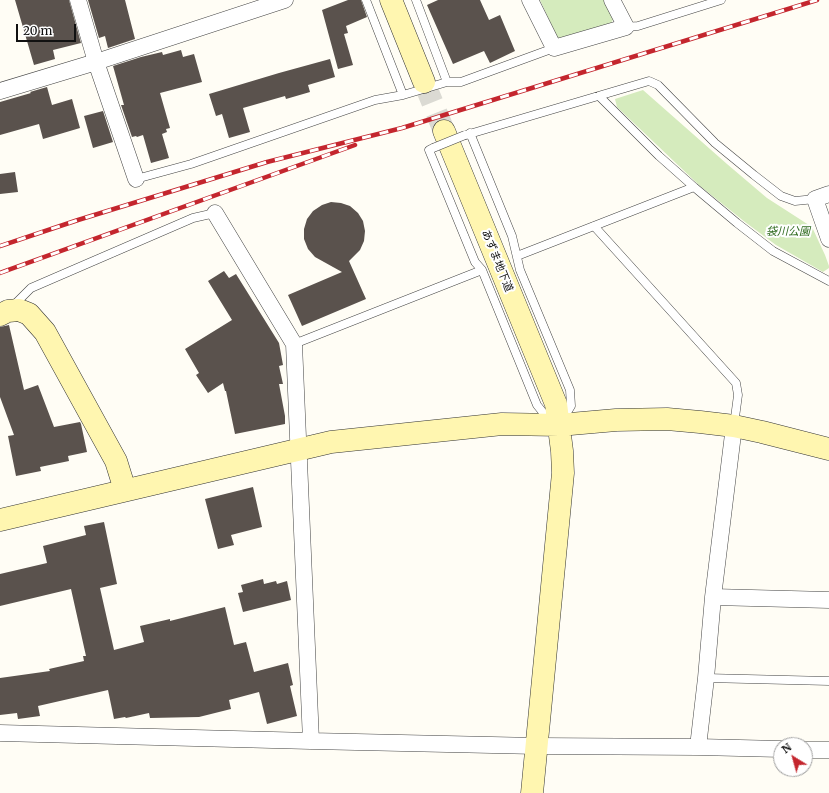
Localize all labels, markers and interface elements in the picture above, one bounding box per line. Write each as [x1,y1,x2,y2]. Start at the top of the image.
scale bar [18,16,78,42]
text: 20 m [23,23,52,38]
park label: 袋川公園 [766,225,810,239]
street label: あずま地下道 [479,228,515,294]
north arrow [773,737,813,777]
text: N [779,740,794,756]

